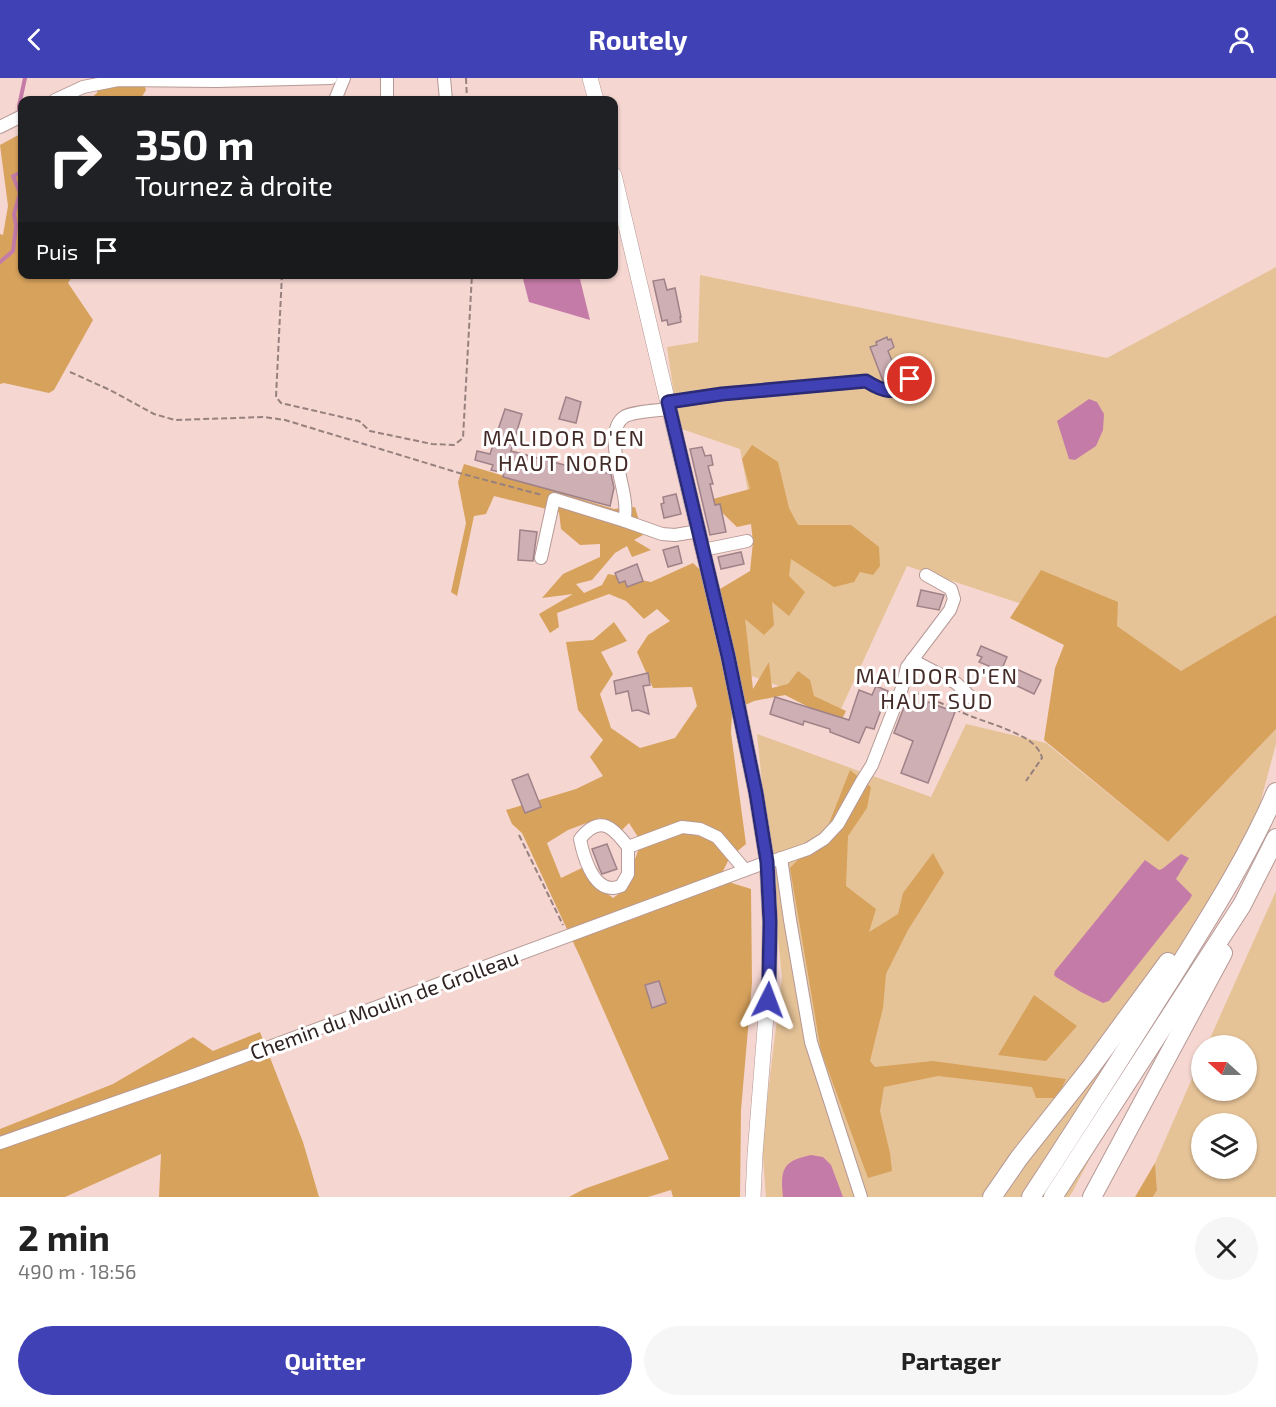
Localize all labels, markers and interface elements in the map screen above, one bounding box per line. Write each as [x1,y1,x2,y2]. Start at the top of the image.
icon: back [18,23,51,56]
text: Routely [588,23,688,55]
icon: person [1225,23,1258,56]
text: 350 m [135,118,255,168]
icon: right [36,120,114,198]
text: Tournez à droite [135,169,333,201]
icon: arrive [90,234,123,267]
text: Puis [36,238,78,264]
pin [884,353,935,404]
icon: arrive [893,362,926,395]
district label: MALIDOR D'EN HAUT NORD [483,424,645,475]
district label: MALIDOR D'EN HAUT SUD [856,662,1018,713]
street label: Chemin du Moulin de Grolleau [246,944,522,1064]
position arrow [736,968,800,1032]
north arrow [1191,1035,1257,1101]
map controls [1191,1035,1257,1179]
button: layers [1191,1113,1257,1179]
text: 2 min [18,1215,110,1258]
button: close [1195,1217,1258,1280]
text: 490 m · 18:56 [18,1259,136,1283]
button: Quitter [18,1326,632,1395]
button: Partager [644,1326,1258,1395]

